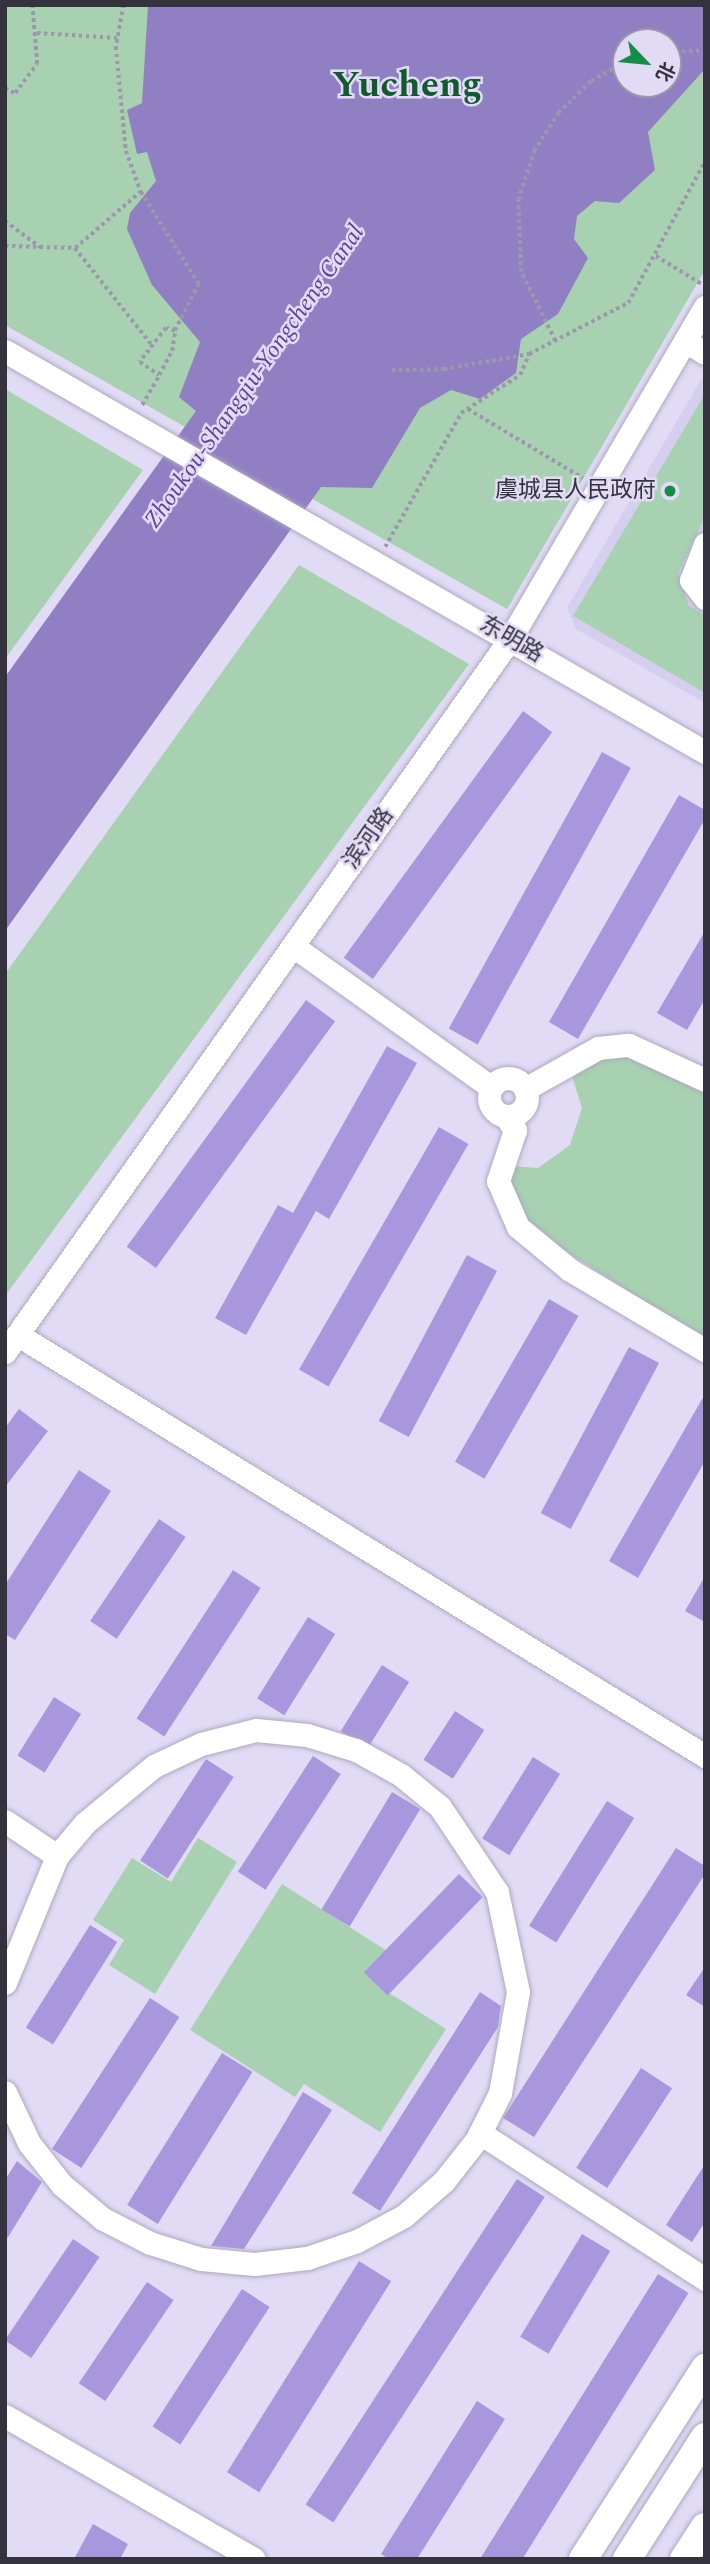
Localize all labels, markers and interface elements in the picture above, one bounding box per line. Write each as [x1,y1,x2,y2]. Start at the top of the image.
north arrow [612,28,682,98]
text: 北 [647,57,682,86]
district label: Yucheng [332,63,482,107]
water label: Zhoukou-Shangqiu-Yongcheng Canal [139,220,371,534]
place label: 虞城县人民政府 [495,477,656,505]
marker: 虞城县人民政府 [662,483,678,499]
street label: 东明路 [474,611,548,669]
street label: 滨河路 [338,803,400,875]

